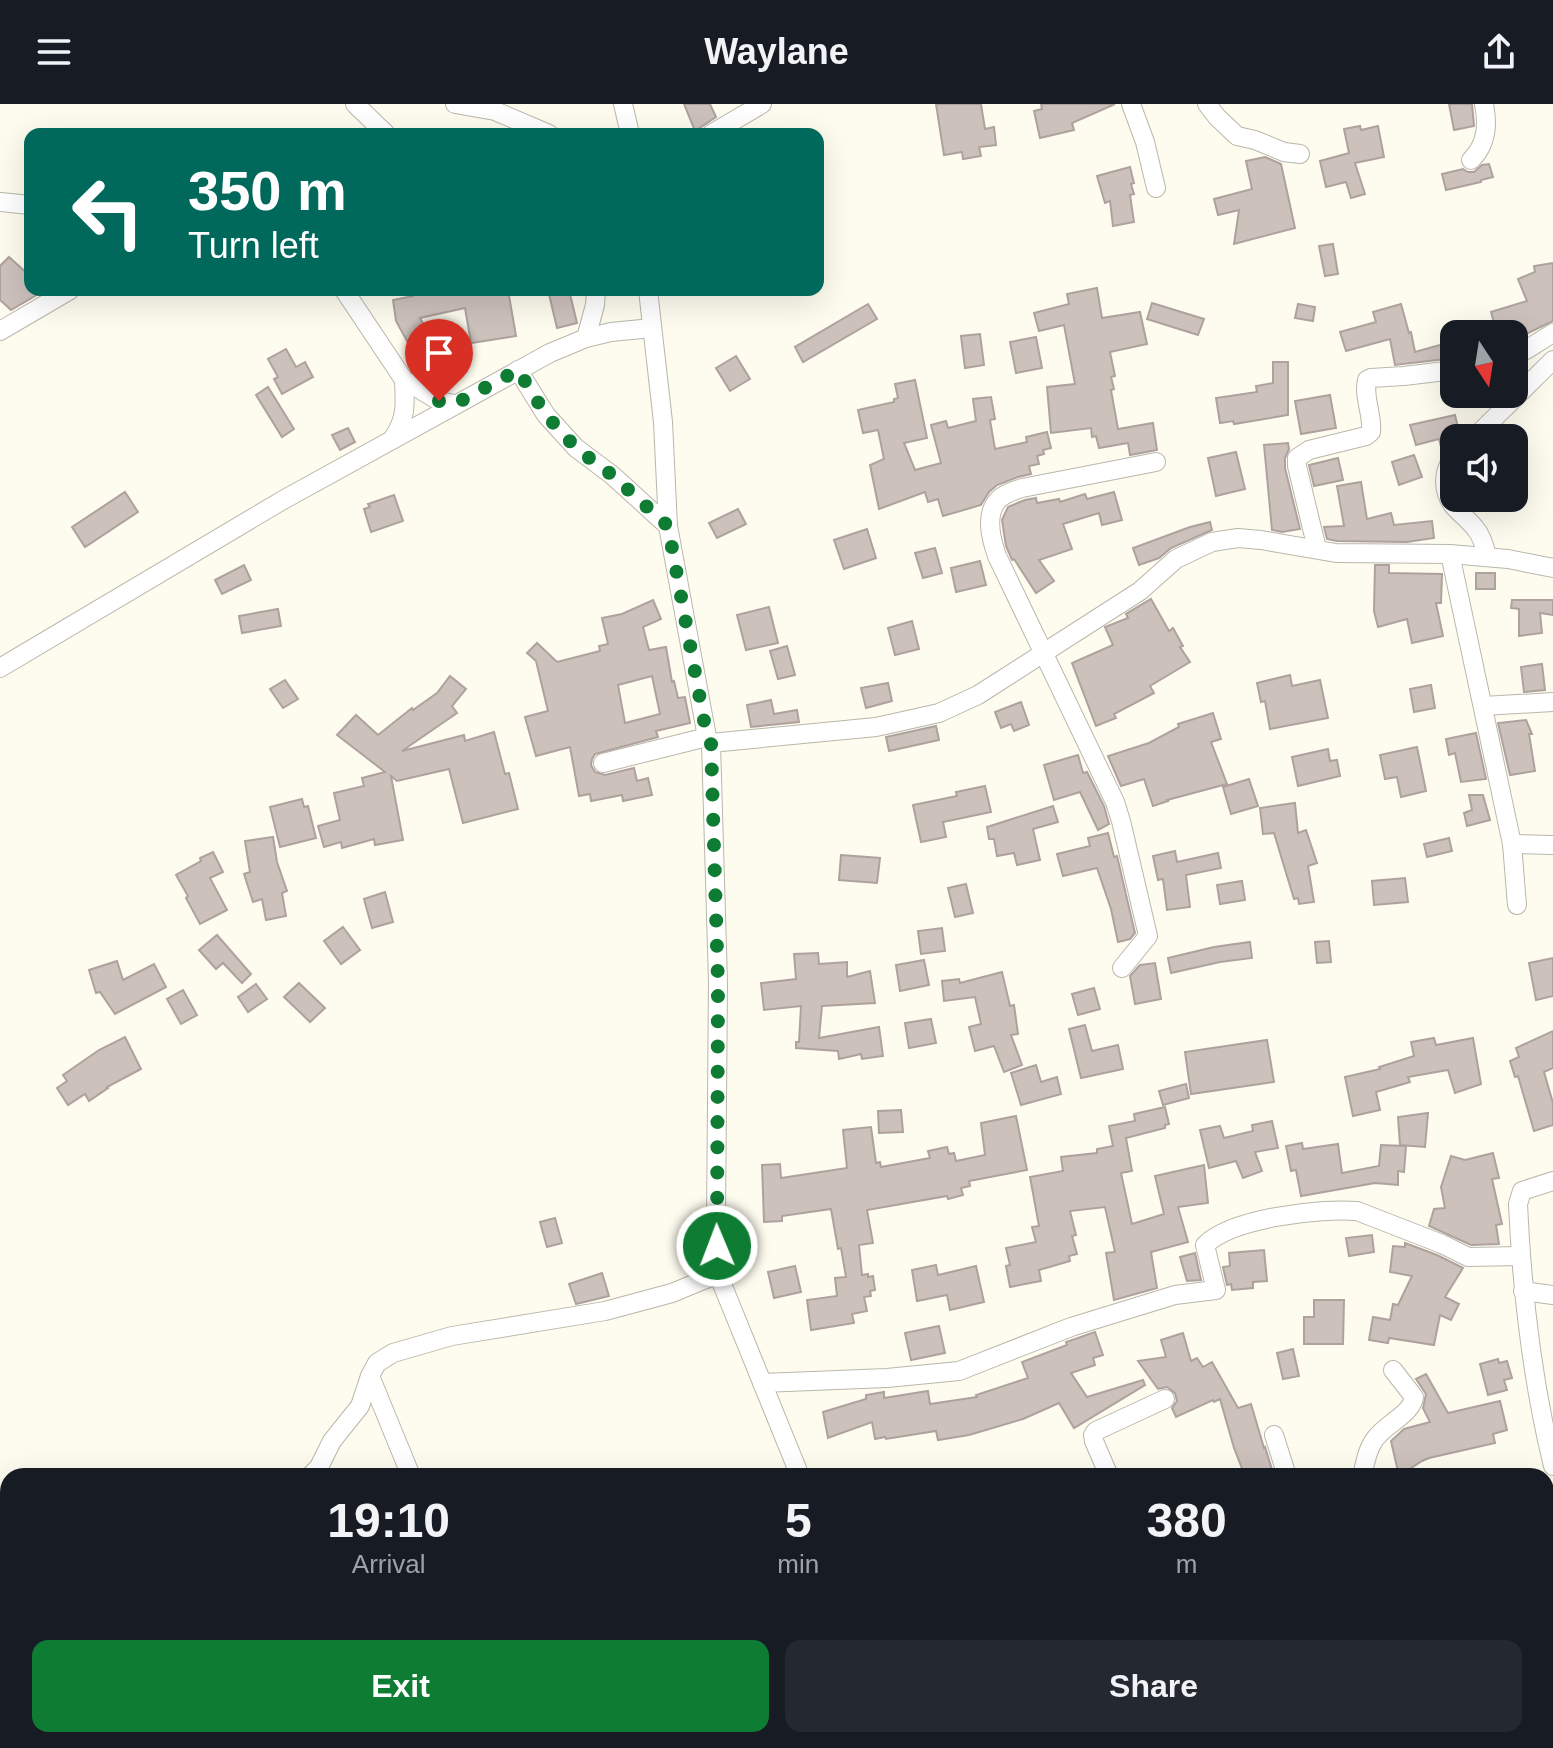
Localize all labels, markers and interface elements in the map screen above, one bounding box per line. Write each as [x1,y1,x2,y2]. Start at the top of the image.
icon: menu [32,30,76,74]
icon: share [1477,30,1521,74]
text: Waylane [704,31,849,72]
text: 350 m [188,159,347,222]
icon: left [56,160,160,264]
text: Turn left [188,225,319,266]
pin [405,319,473,401]
north arrow [1440,320,1528,408]
map controls [1440,320,1528,512]
icon: arrive [417,331,461,375]
button: sound [1440,424,1528,512]
position arrow [675,1204,759,1288]
text: 19:10 [327,1494,450,1547]
text: 5 [785,1494,812,1547]
text: 380 [1147,1494,1227,1547]
text: Arrival [352,1549,426,1579]
text: min [777,1549,819,1579]
text: m [1176,1549,1197,1579]
button: Exit [32,1640,769,1732]
button: Share [785,1640,1522,1732]

